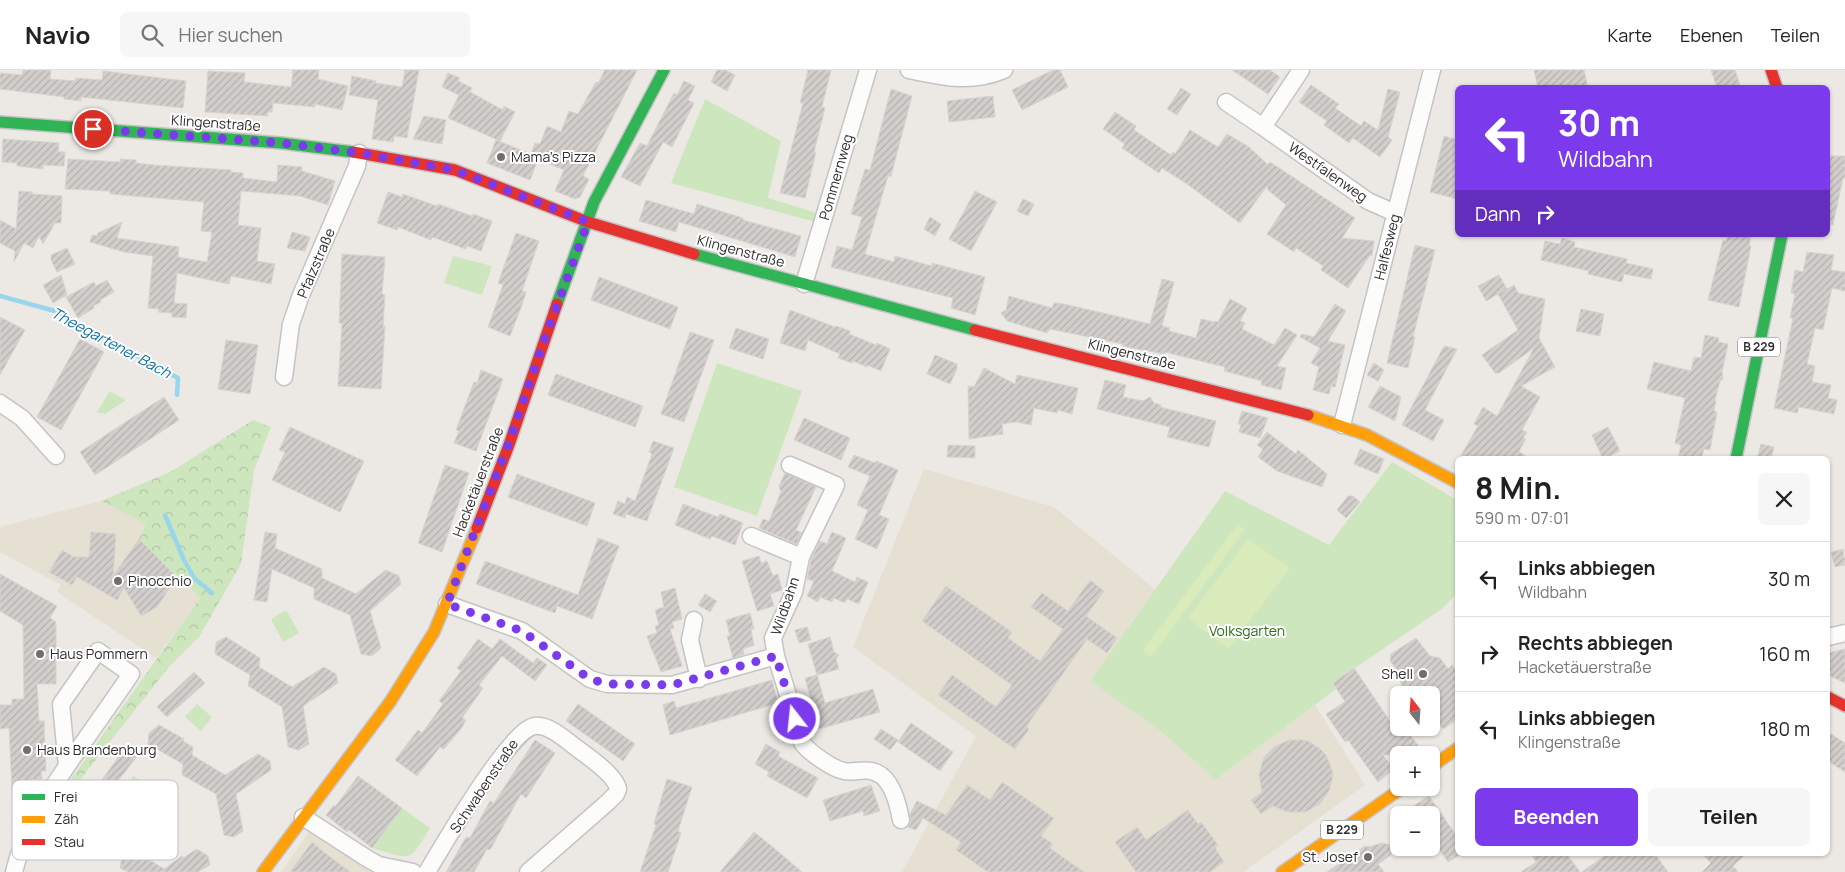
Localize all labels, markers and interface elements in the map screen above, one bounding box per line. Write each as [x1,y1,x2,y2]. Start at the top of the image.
search box [120,12,470,57]
text: Navio [25,18,90,51]
icon: search [138,21,166,49]
text: Hier suchen [178,22,283,48]
text: Karte [1608,23,1652,47]
text: Ebenen [1680,23,1743,47]
text: Teilen [1771,23,1820,47]
text: 30 m [1558,99,1640,147]
icon: left [1475,105,1540,170]
pin [72,108,114,150]
street label: Klingenstraße [171,110,261,135]
icon: arrive [79,115,107,143]
street label: Pommernweg [814,132,857,222]
street label: Westfalenweg [1285,137,1372,206]
text: Wildbahn [1558,144,1653,174]
place label: Mama's Pizza [511,147,596,166]
marker: Mama's Pizza [495,151,507,163]
icon: right [1531,200,1559,228]
text: Dann [1475,201,1521,227]
street label: Halfesweg [1369,212,1404,282]
street label: Pfalzstraße [292,225,339,301]
street label: Klingenstraße [695,230,787,271]
water label: Theegartener Bach [48,302,176,384]
street label: Klingenstraße [1086,333,1178,374]
road number: B 229 [1738,338,1780,356]
street label: Hacketäuerstraße [448,424,507,540]
text: 8 Min. [1475,467,1561,508]
button: close [1758,473,1810,525]
text: 590 m · 07:01 [1475,507,1569,529]
text: Links abbiegen [1518,555,1655,581]
icon: left [1475,565,1503,593]
text: 30 m [1768,566,1810,592]
place label: Pinocchio [128,571,191,590]
street label: Wildbahn [766,574,803,637]
marker: Pinocchio [112,575,124,587]
text: Wildbahn [1518,581,1587,603]
park label: Volksgarten [1209,621,1285,640]
text: Rechts abbiegen [1518,630,1673,656]
icon: right [1475,640,1503,668]
text: 160 m [1759,641,1810,667]
place label: Haus Pommern [50,644,148,663]
marker: Haus Pommern [34,648,46,660]
text: Hacketäuerstraße [1518,656,1652,678]
place label: Shell [1381,664,1413,683]
marker: Shell [1417,668,1429,680]
north arrow [1390,686,1440,736]
map controls [1390,686,1440,856]
position arrow [768,692,820,744]
text: Links abbiegen [1518,705,1655,731]
icon: left [1475,715,1503,743]
text: 180 m [1760,716,1810,742]
text: Klingenstraße [1518,731,1621,753]
street label: Schwabenstraße [445,735,522,836]
place label: Haus Brandenburg [37,740,156,759]
marker: Haus Brandenburg [21,744,33,756]
button: + [1390,746,1440,796]
legend [12,780,178,860]
text: Frei [54,787,77,806]
button: Beenden [1475,788,1638,846]
button: Teilen [1648,788,1810,846]
button: − [1390,806,1440,856]
text: Zäh [54,809,79,828]
road number: B 229 [1321,820,1363,840]
text: Stau [54,832,84,851]
place label: St. Josef [1302,847,1358,866]
marker: St. Josef [1362,851,1374,863]

